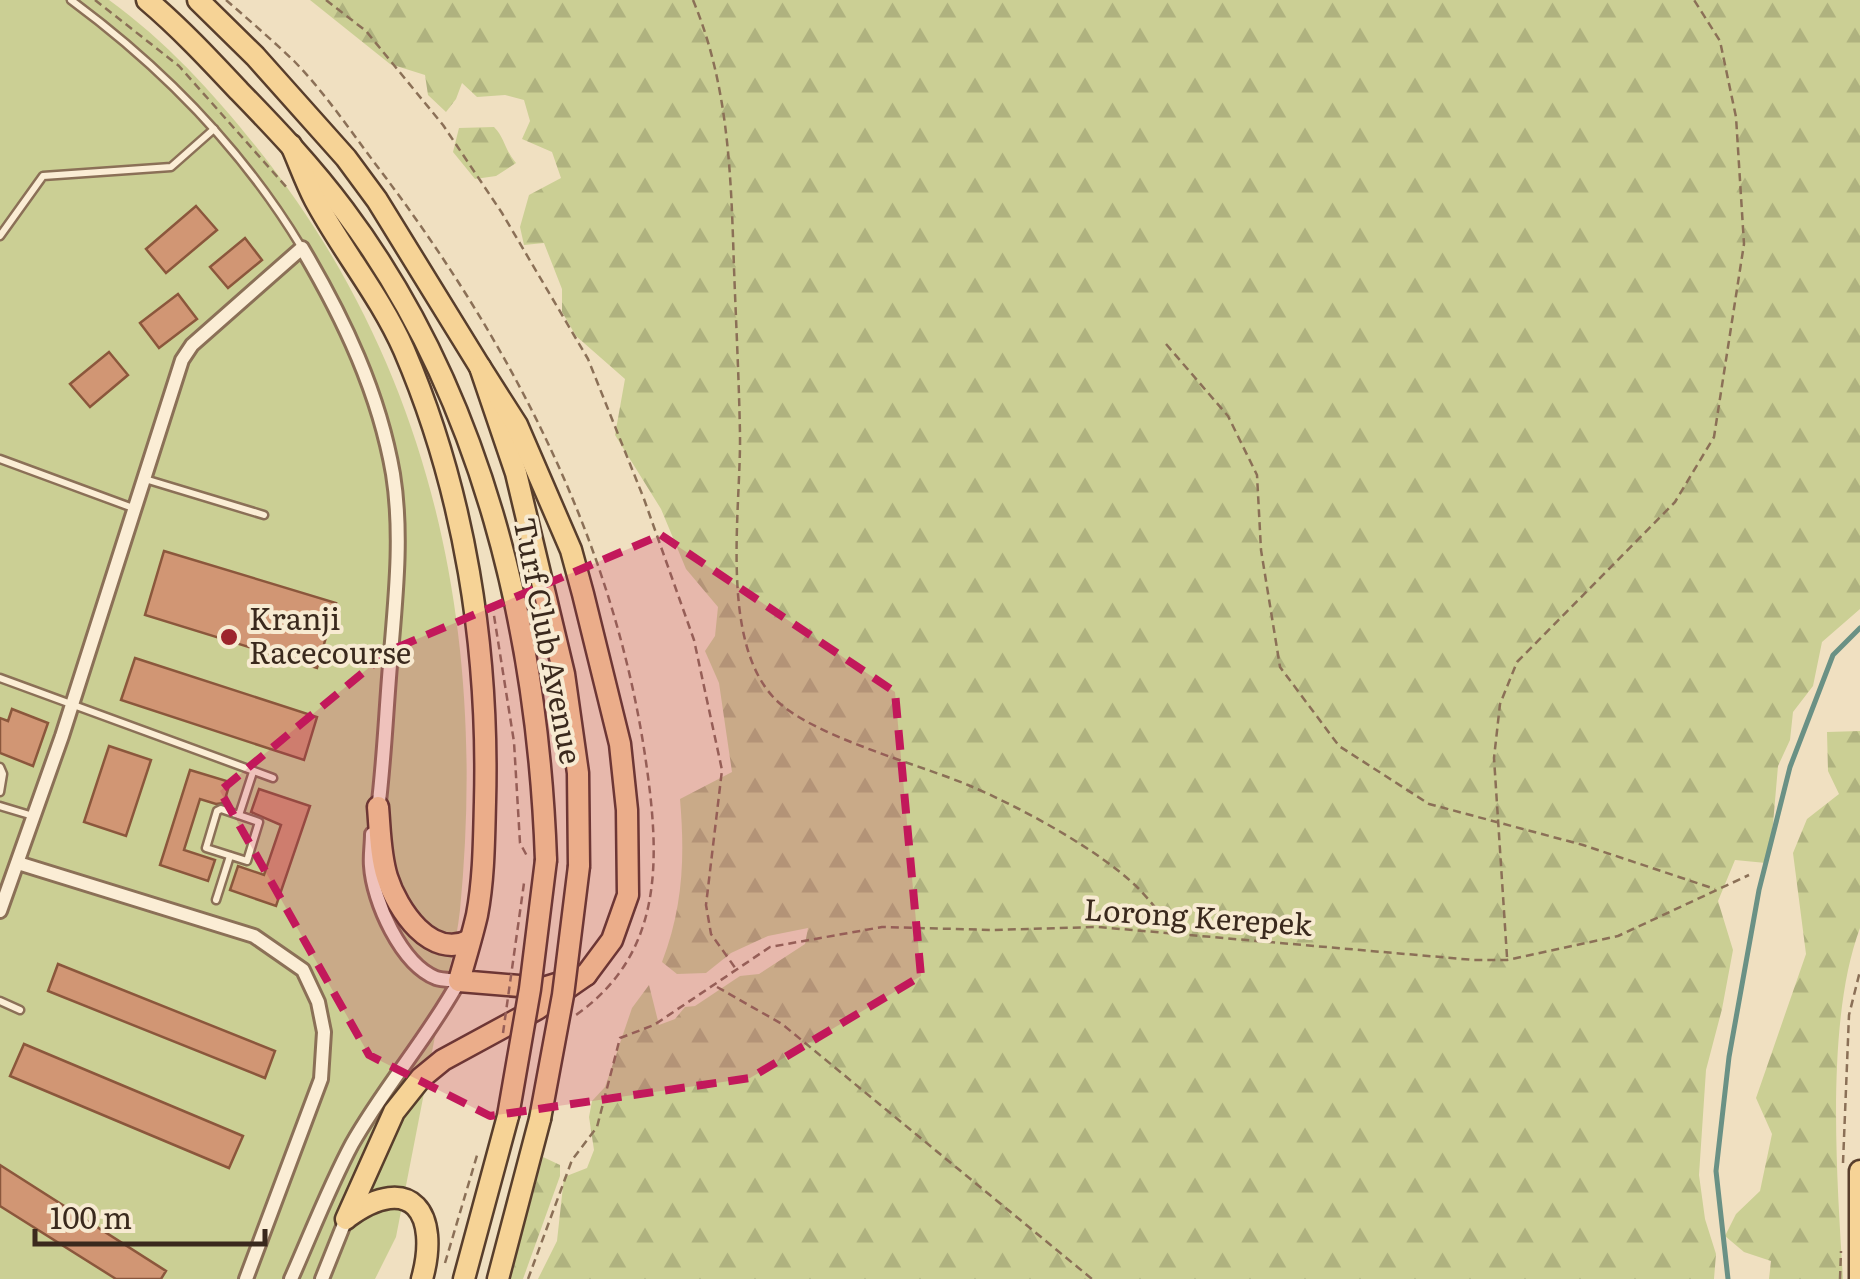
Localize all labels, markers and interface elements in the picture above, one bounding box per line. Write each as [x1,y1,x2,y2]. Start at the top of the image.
street label: Turf Club Avenue [504,513,595,768]
place label: Kranji Racecourse [249,595,411,673]
marker: Kranji Racecourse [218,626,240,648]
street label: Lorong Kerepek [1083,885,1314,945]
scale bar [35,1184,265,1246]
text: 100 m [50,1194,132,1238]

